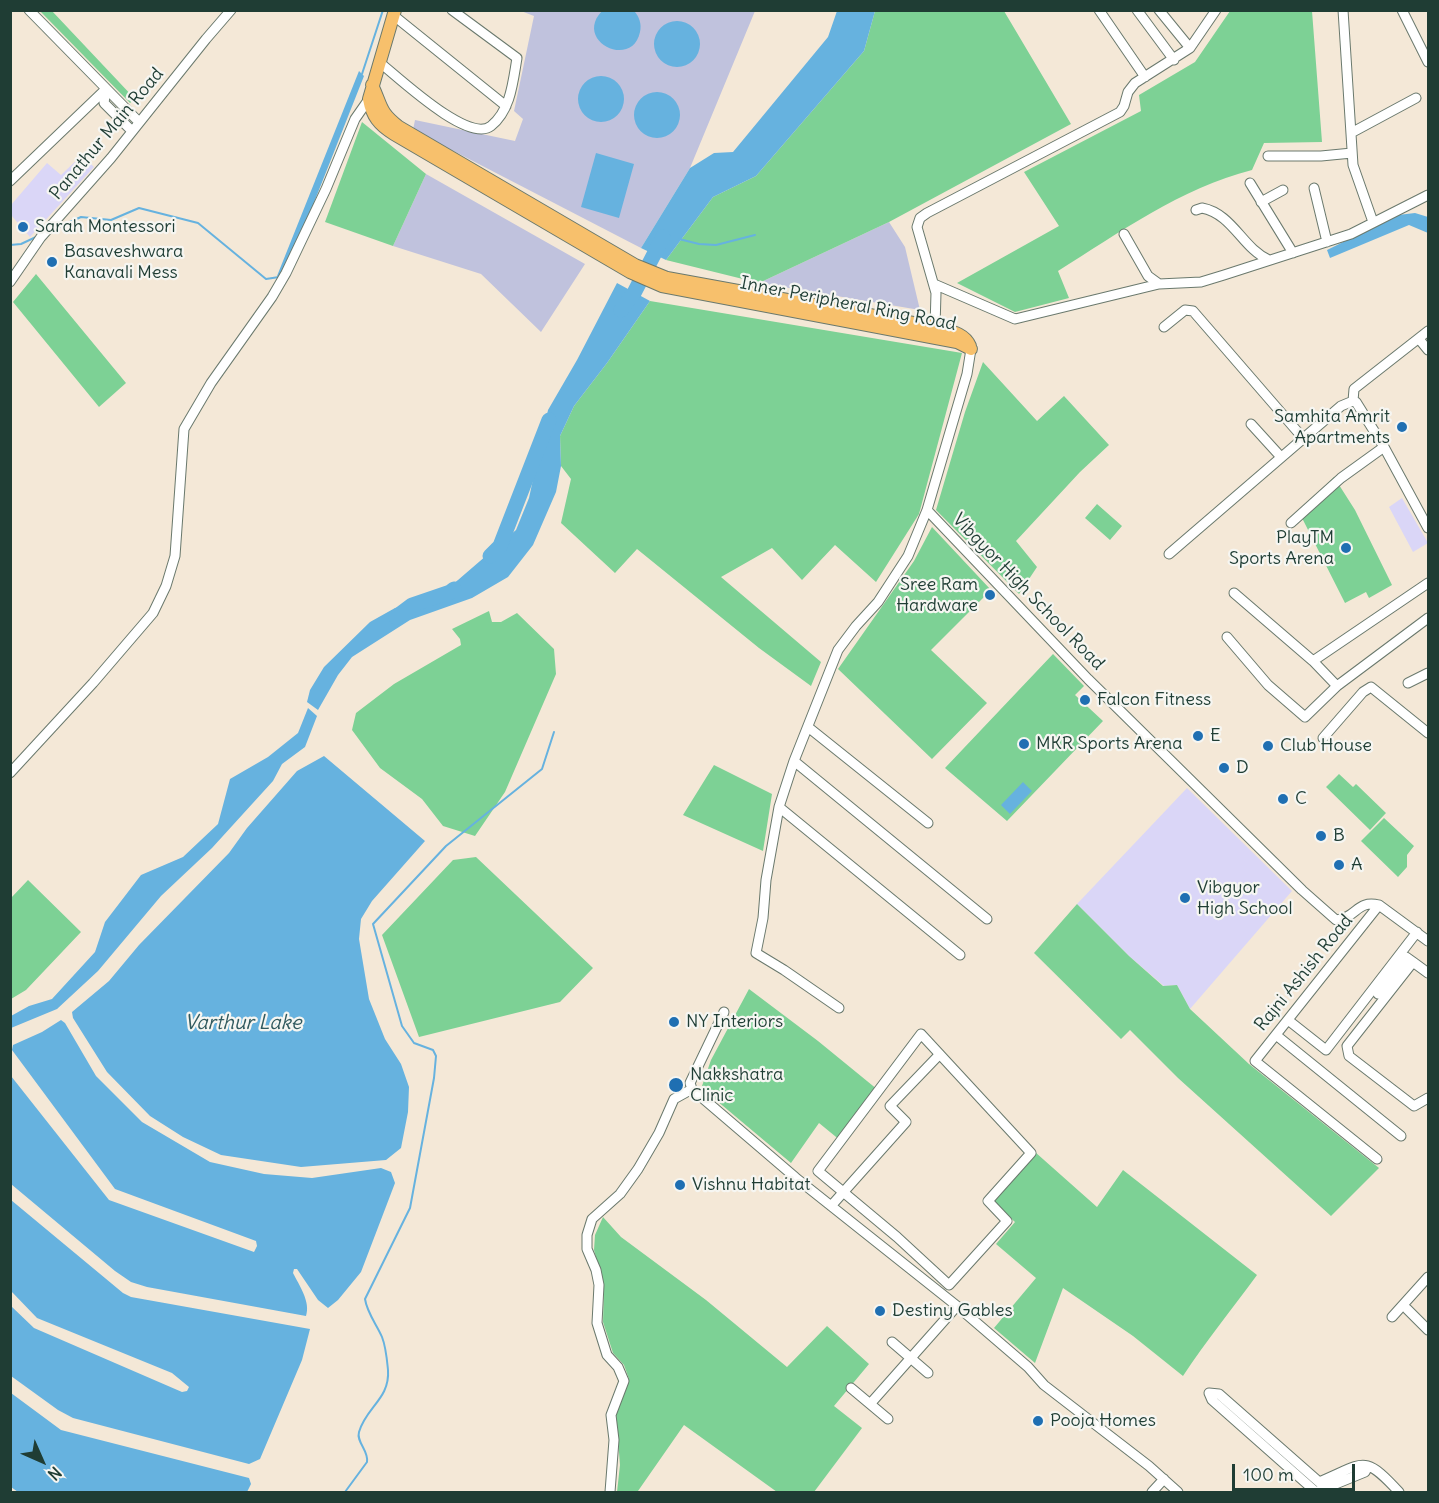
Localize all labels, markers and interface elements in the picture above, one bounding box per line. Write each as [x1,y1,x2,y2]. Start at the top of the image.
street label: Panathur Main Road [46,64,168,204]
place label: Sarah Montessori [35,216,176,238]
marker: Sarah Montessori [16,220,30,234]
place label: Basaveshwara Kanavali Mess [64,241,183,284]
marker: Basaveshwara Kanavali Mess [45,255,59,269]
street label: Inner Peripheral Ring Road [738,272,958,336]
place label: Samhita Amrit Apartments [1274,406,1390,448]
marker: Samhita Amrit Apartments [1395,420,1409,434]
street label: Vibgyor High School Road [948,509,1108,675]
place label: PlayTM Sports Arena [1229,527,1334,570]
marker: PlayTM Sports Arena [1339,541,1353,555]
place label: Sree Ram Hardware [896,574,978,616]
marker: Sree Ram Hardware [983,588,997,602]
place label: Falcon Fitness [1097,689,1211,711]
marker: Falcon Fitness [1078,693,1092,707]
place label: E [1210,725,1221,747]
marker: E [1191,729,1205,743]
place label: MKR Sports Arena [1036,733,1183,755]
place label: Club House [1280,735,1372,757]
marker: MKR Sports Arena [1017,737,1031,751]
marker: Club House [1261,739,1275,753]
place label: D [1236,757,1249,779]
marker: D [1217,761,1231,775]
place label: C [1295,788,1307,810]
marker: C [1276,792,1290,806]
place label: B [1333,825,1345,847]
marker: B [1314,829,1328,843]
place label: A [1351,854,1363,876]
marker: A [1332,858,1346,872]
place label: Vibgyor High School [1197,877,1292,920]
marker: Vibgyor High School [1178,891,1192,905]
street label: Rajni Ashish Road [1250,910,1358,1036]
water label: Varthur Lake [184,1011,302,1035]
place label: NY Interiors [686,1011,783,1033]
marker: NY Interiors [667,1015,681,1029]
place label: Nakkshatra Clinic [690,1064,783,1106]
marker: Nakkshatra Clinic [667,1076,685,1094]
place label: Vishnu Habitat [692,1174,811,1196]
marker: Vishnu Habitat [673,1178,687,1192]
place label: Destiny Gables [892,1300,1013,1322]
marker: Destiny Gables [873,1304,887,1318]
place label: Pooja Homes [1050,1410,1156,1432]
marker: Pooja Homes [1031,1414,1045,1428]
north arrow [12,1431,72,1491]
scale bar [1235,1452,1358,1490]
text: N [44,1463,66,1485]
text: 100 m [1243,1463,1294,1486]

